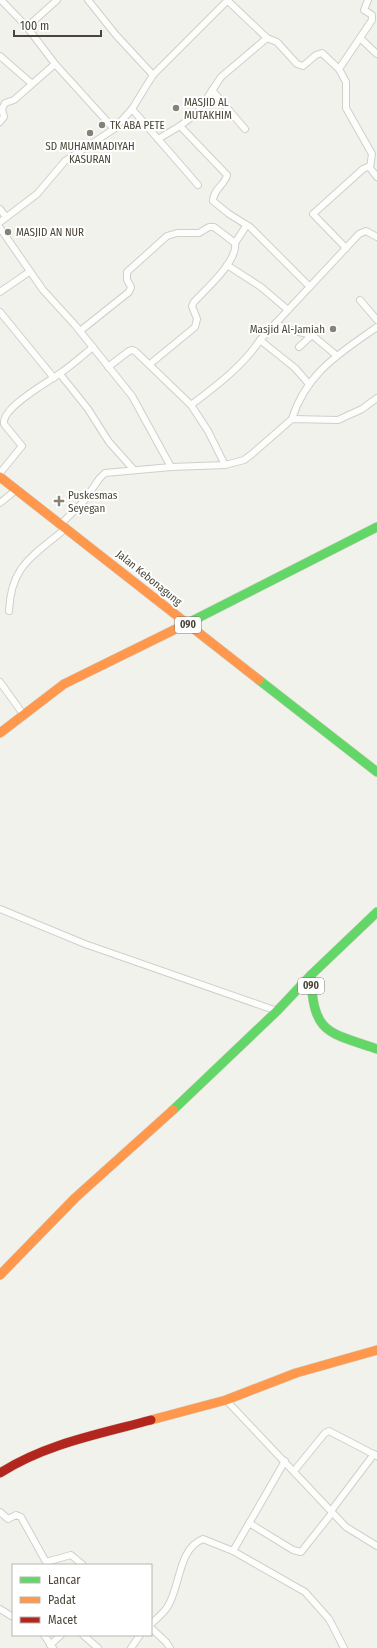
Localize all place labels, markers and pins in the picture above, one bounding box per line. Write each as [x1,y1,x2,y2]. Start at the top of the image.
place label: MASJID AL MUTAKHIM [184,96,232,122]
marker: MASJID AL MUTAKHIM [171,103,181,113]
place label: TK ABA PETE [110,119,165,132]
marker: TK ABA PETE [97,120,107,130]
marker: SD MUHAMMADIYAH KASURAN [85,128,95,138]
place label: SD MUHAMMADIYAH KASURAN [45,140,135,166]
place label: MASJID AN NUR [16,226,84,239]
marker: MASJID AN NUR [3,227,13,237]
place label: Masjid Al-Jamiah [250,323,325,336]
marker: Masjid Al-Jamiah [328,324,338,334]
place label: Puskesmas Seyegan [68,489,118,515]
marker: Puskesmas Seyegan [53,495,65,507]

